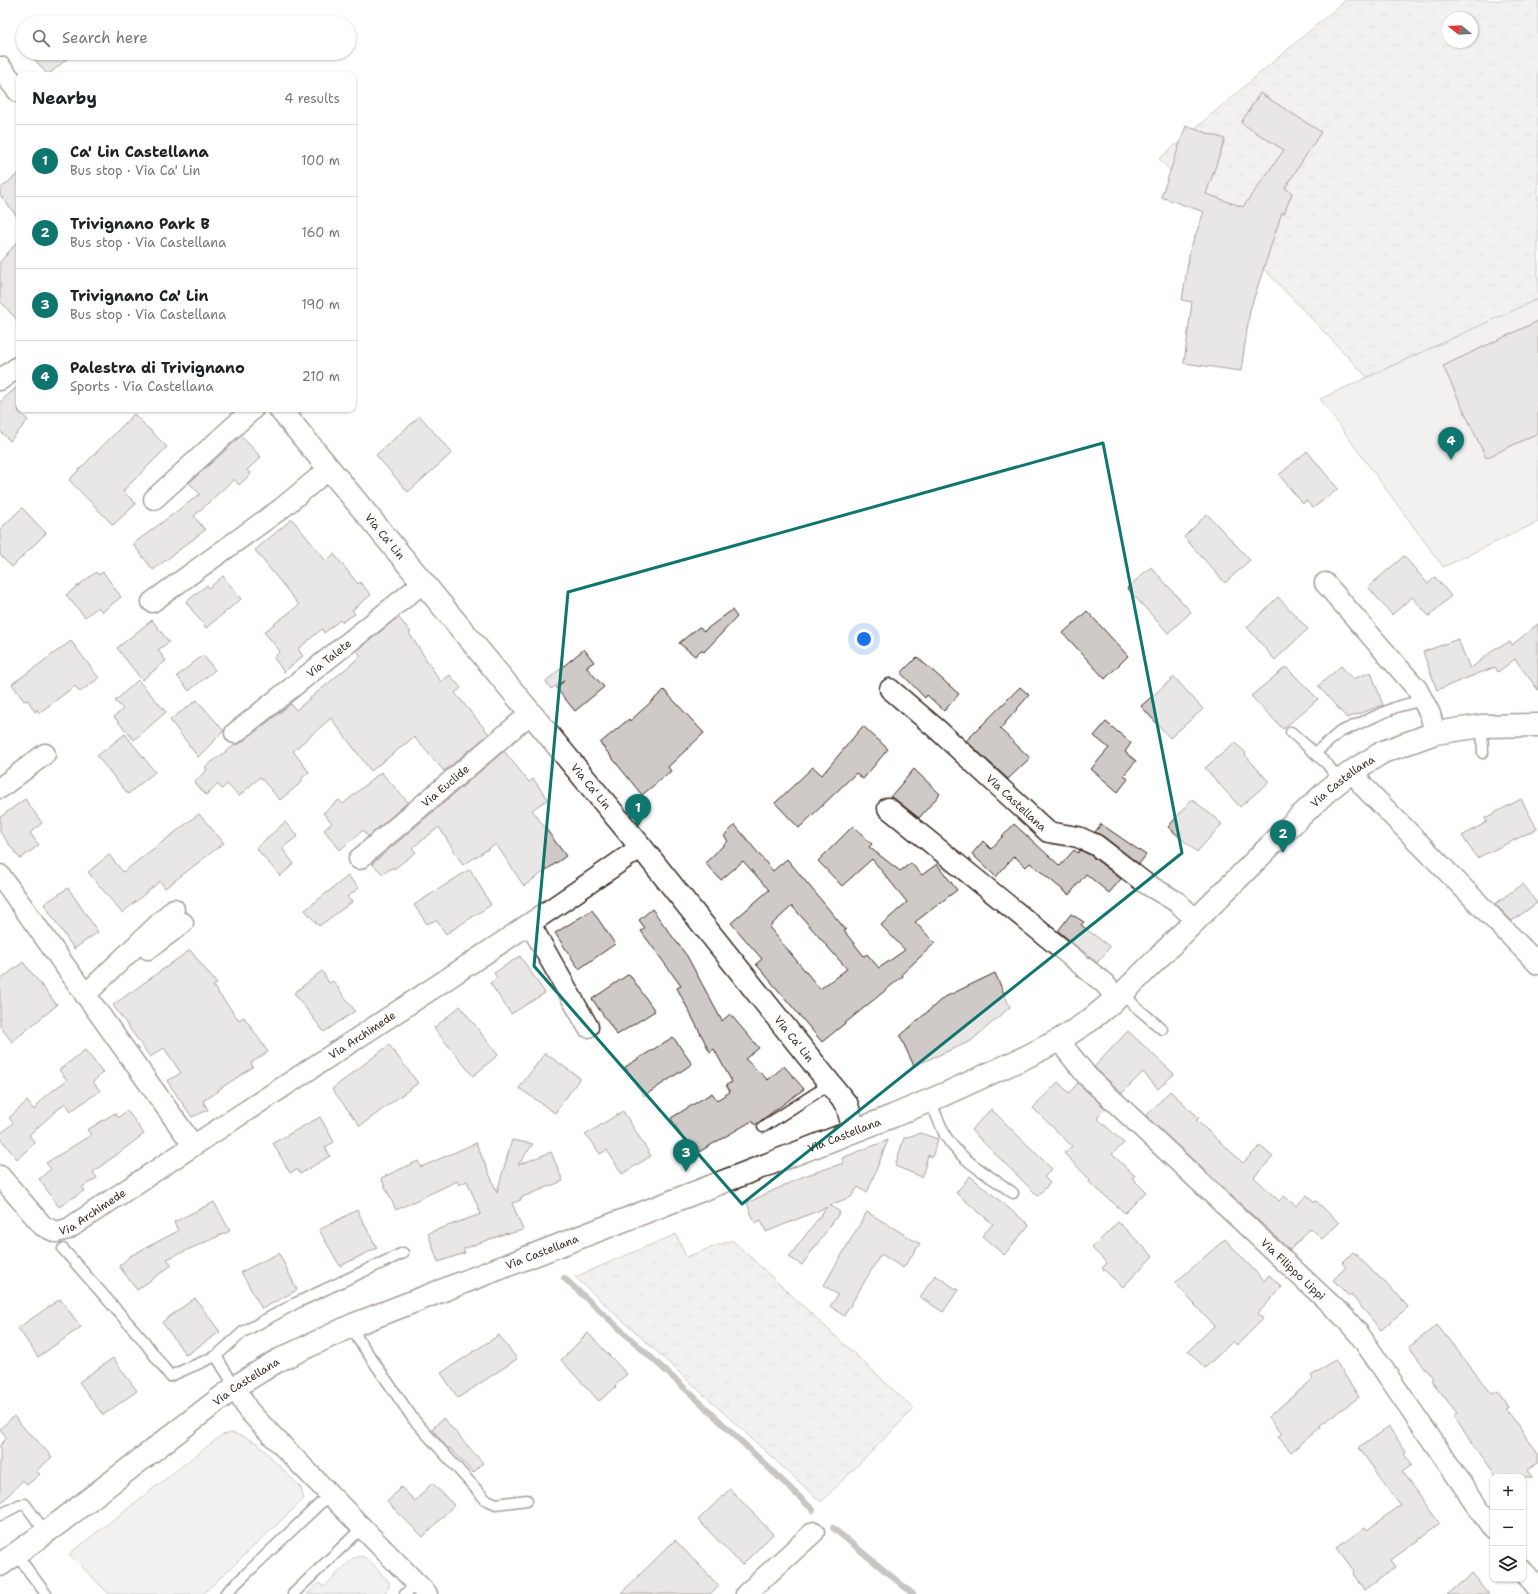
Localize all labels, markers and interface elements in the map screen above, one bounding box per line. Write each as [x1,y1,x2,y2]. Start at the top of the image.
north arrow [1442,12,1478,48]
search box [16,16,356,60]
icon: search [30,27,52,49]
text: Search here [62,28,148,48]
text: Nearby [32,87,97,109]
text: 4 results [284,90,340,107]
text: Ca' Lin Castellana [70,142,209,162]
text: 1 [42,152,48,169]
text: 100 m [301,152,340,169]
text: Bus stop · Via Ca' Lin [70,162,200,179]
text: Trivignano Park B [70,214,210,234]
text: 2 [40,224,50,241]
text: 160 m [302,224,340,241]
text: Bus stop · Via Castellana [70,234,226,251]
text: Trivignano Ca' Lin [70,286,209,306]
text: 3 [40,296,50,313]
text: 190 m [301,296,340,313]
text: Bus stop · Via Castellana [70,306,226,323]
text: Palestra di Trivignano [70,358,245,378]
text: 4 [40,368,50,385]
text: 210 m [302,368,340,385]
text: Sports · Via Castellana [70,378,214,395]
pin: 4 [1438,427,1464,460]
street label: Via Ca' Lin [361,510,408,563]
your location [854,629,874,649]
street label: Via Talete [304,636,355,681]
street label: Via Castellana [1307,752,1378,811]
street label: Via Ca' Lin [567,760,614,813]
street label: Via Euclide [418,762,473,811]
street label: Via Castellana [983,771,1050,835]
pin: 1 [625,794,651,827]
pin: 2 [1270,820,1296,853]
street label: Via Archimede [326,1008,399,1063]
street label: Via Ca' Lin [771,1013,817,1066]
street label: Via Castellana [806,1114,883,1156]
pin: 3 [673,1139,699,1172]
street label: Via Archimede [57,1185,129,1239]
street label: Via Castellana [503,1231,581,1273]
street label: Via Filippo Lippi [1257,1236,1328,1304]
street label: Via Castellana [210,1354,283,1410]
map controls [1490,1474,1526,1582]
button: + [1490,1474,1526,1510]
button: − [1490,1510,1526,1546]
button: layers [1490,1546,1526,1582]

